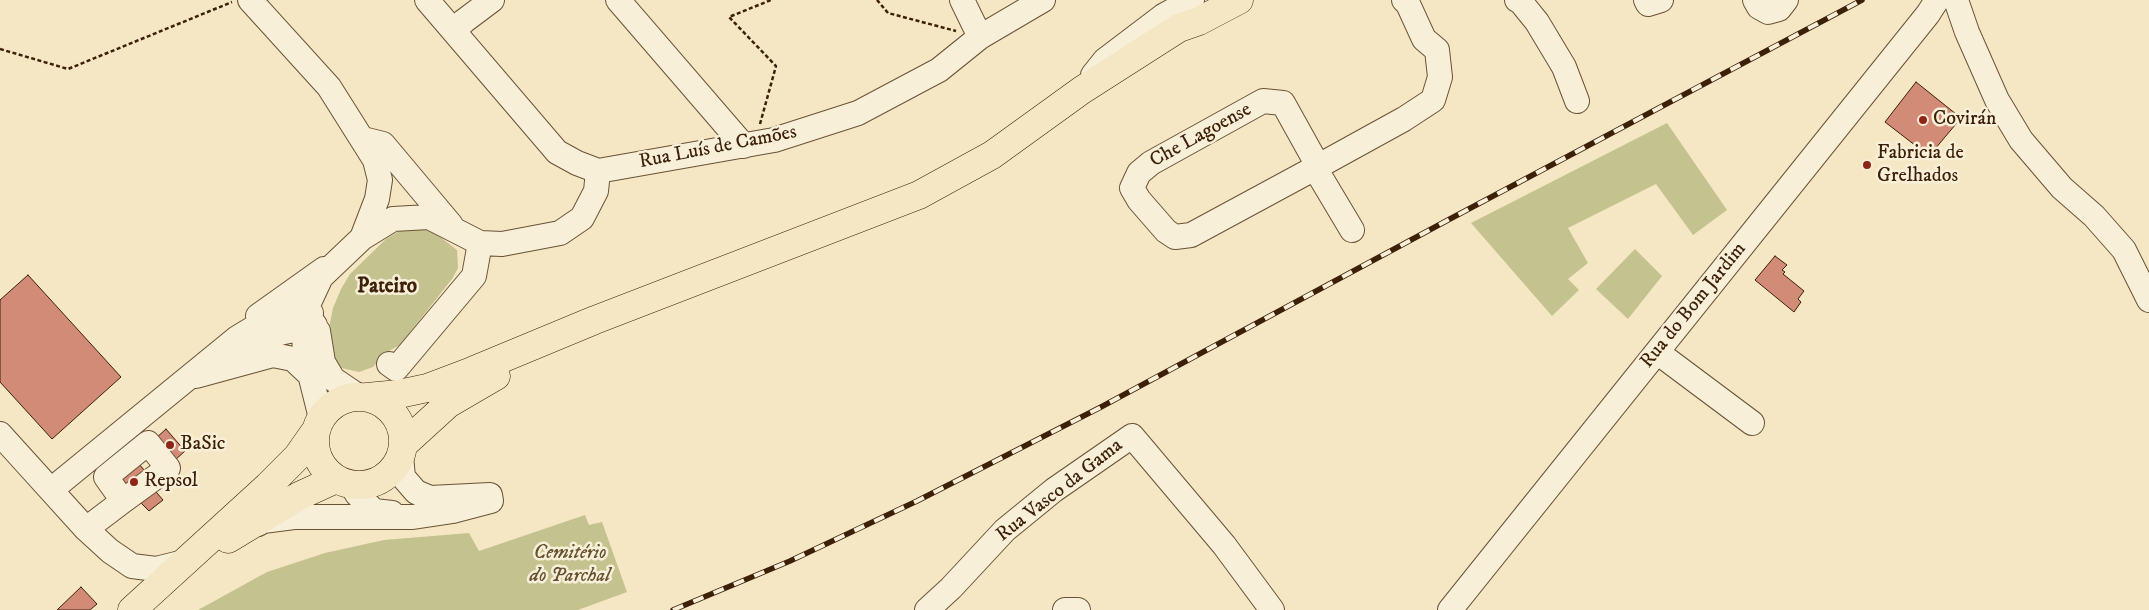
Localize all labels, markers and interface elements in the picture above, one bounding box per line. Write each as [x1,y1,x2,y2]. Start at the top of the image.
street label: Che Lagoense [1146,98,1256,174]
place label: Covirán [1933,108,1996,132]
marker: Covirán [1917,114,1929,126]
street label: Rua Luís de Camões [637,121,799,175]
place label: Fabricia de Grelhados [1877,142,1964,189]
marker: Fabricia de Grelhados [1861,159,1873,171]
street label: Rua do Bom Jardim [1636,238,1752,374]
district label: Pateiro [357,275,417,301]
place label: BaSic [180,433,225,457]
street label: Rua Vasco da Gama [992,434,1128,548]
marker: BaSic [164,439,176,451]
place label: Repsol [144,470,198,494]
marker: Repsol [128,476,140,488]
park label: Cemitério do Parchal [530,542,610,589]

